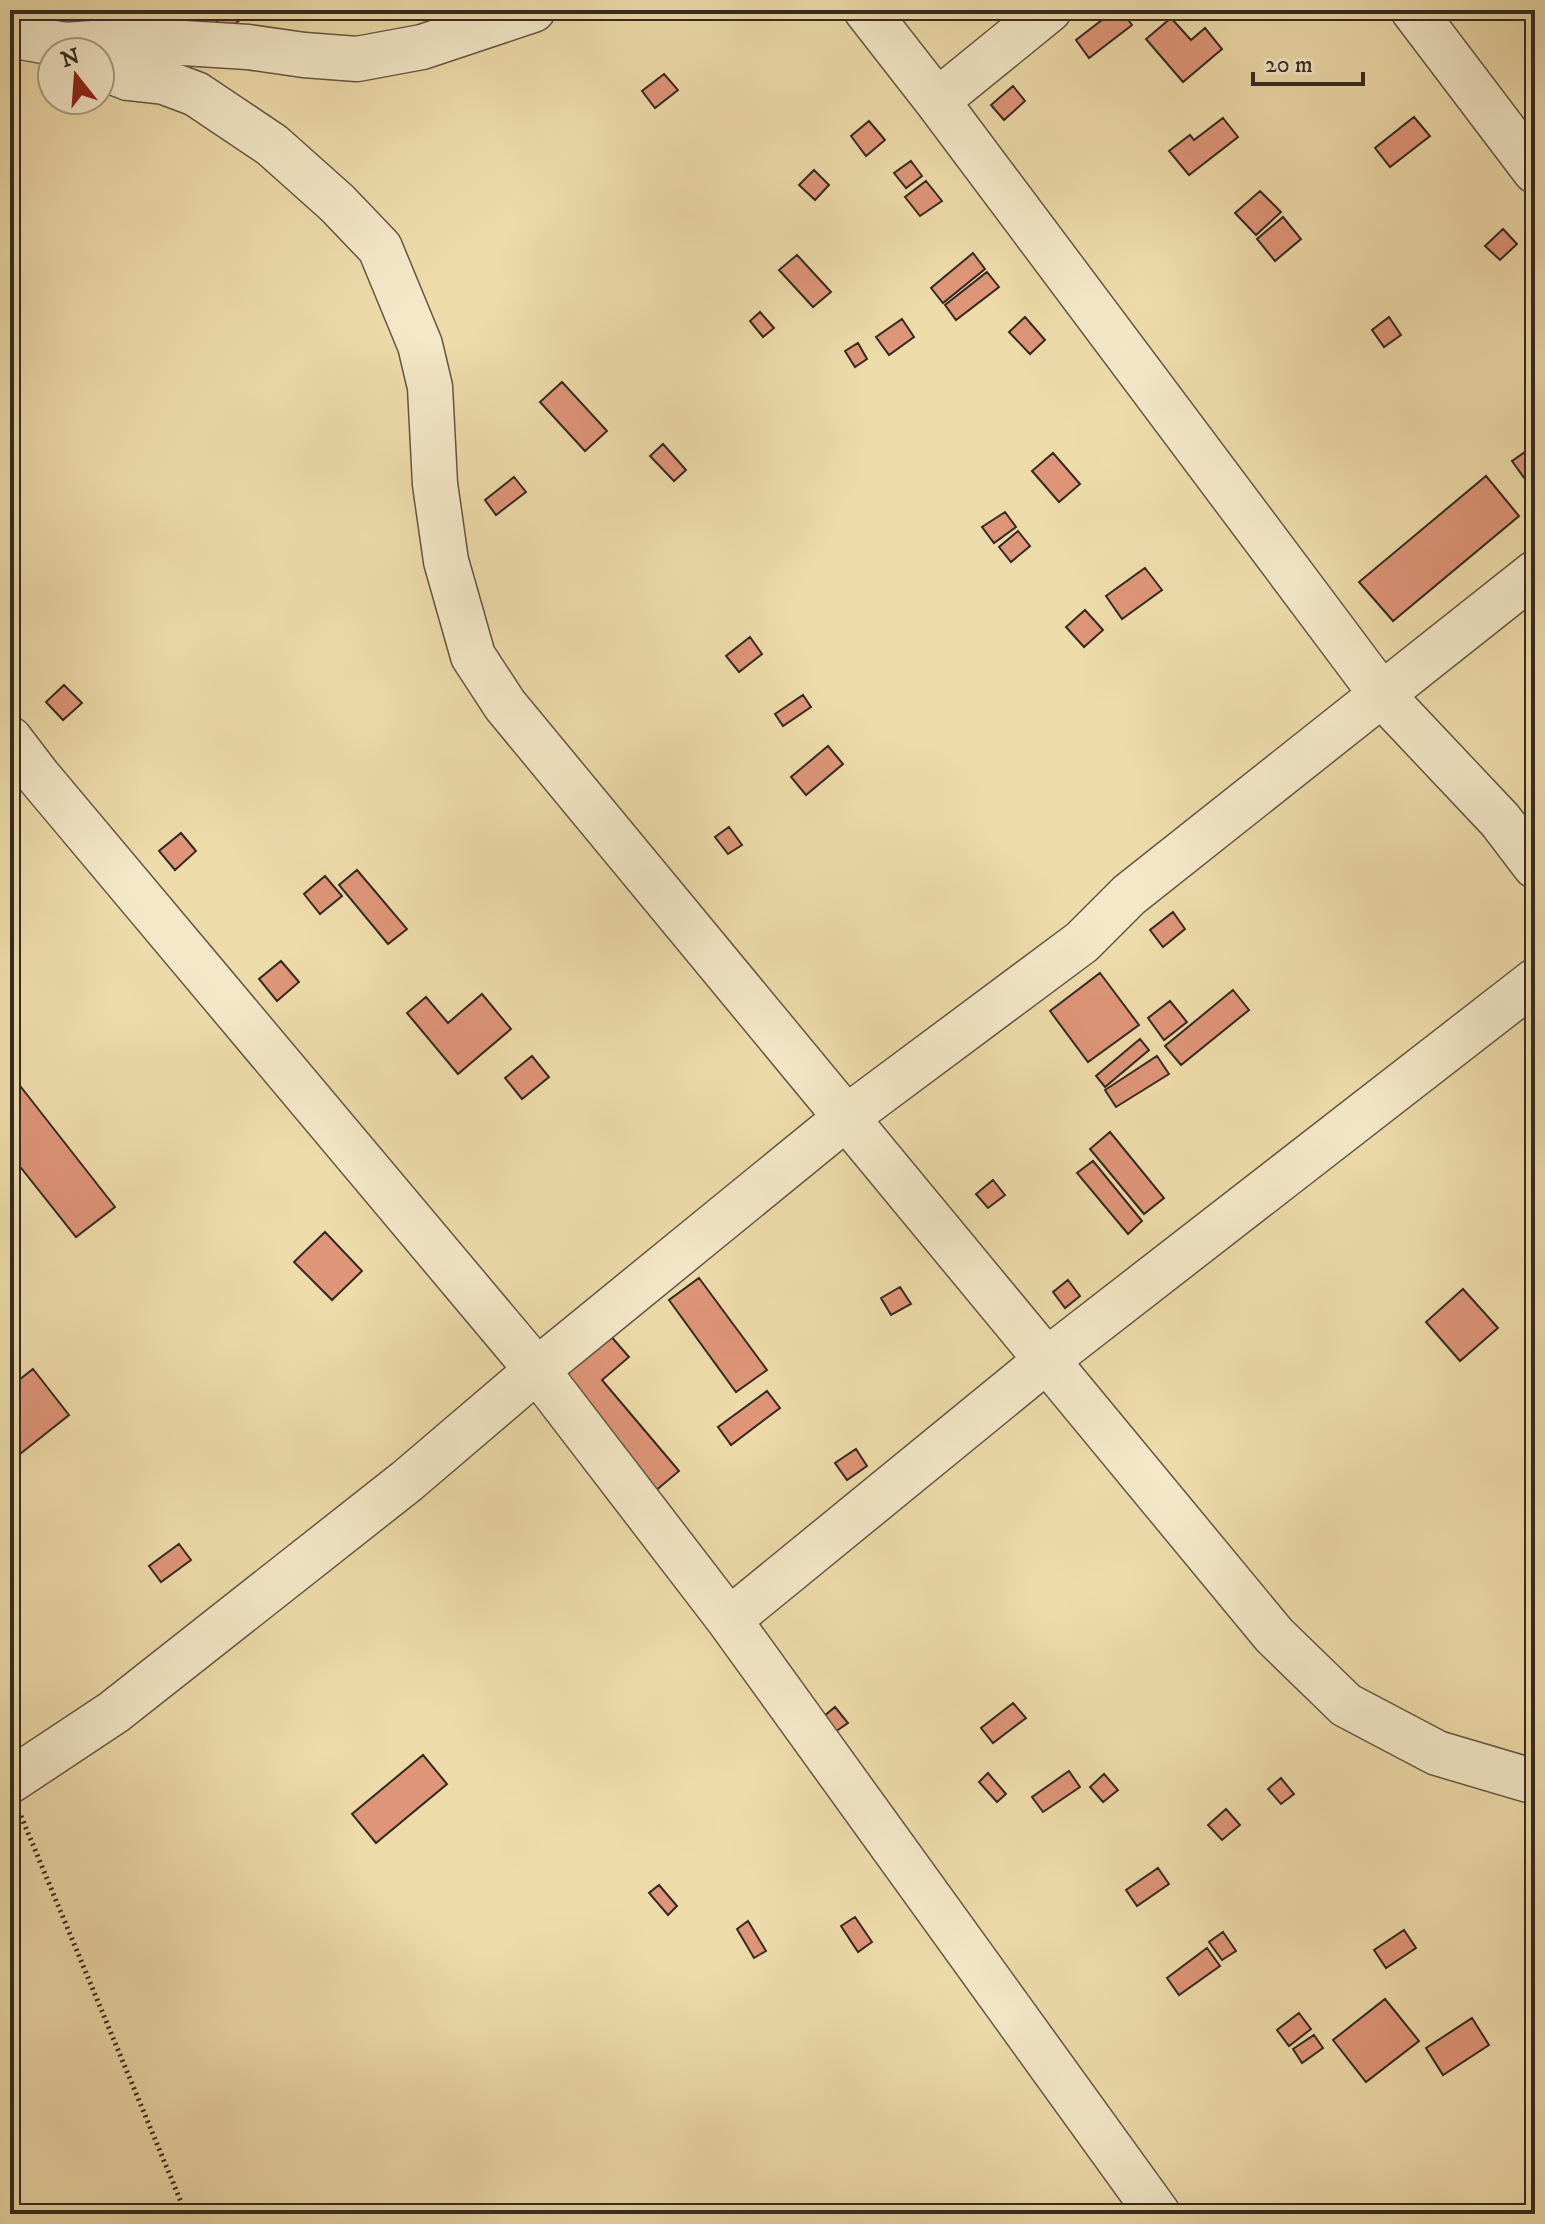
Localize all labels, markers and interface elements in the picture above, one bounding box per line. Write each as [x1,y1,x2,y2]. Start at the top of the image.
north arrow [36,36,116,116]
scale bar [1253,36,1363,86]
text: N [58,43,83,74]
text: 20 m [1265,50,1313,80]

